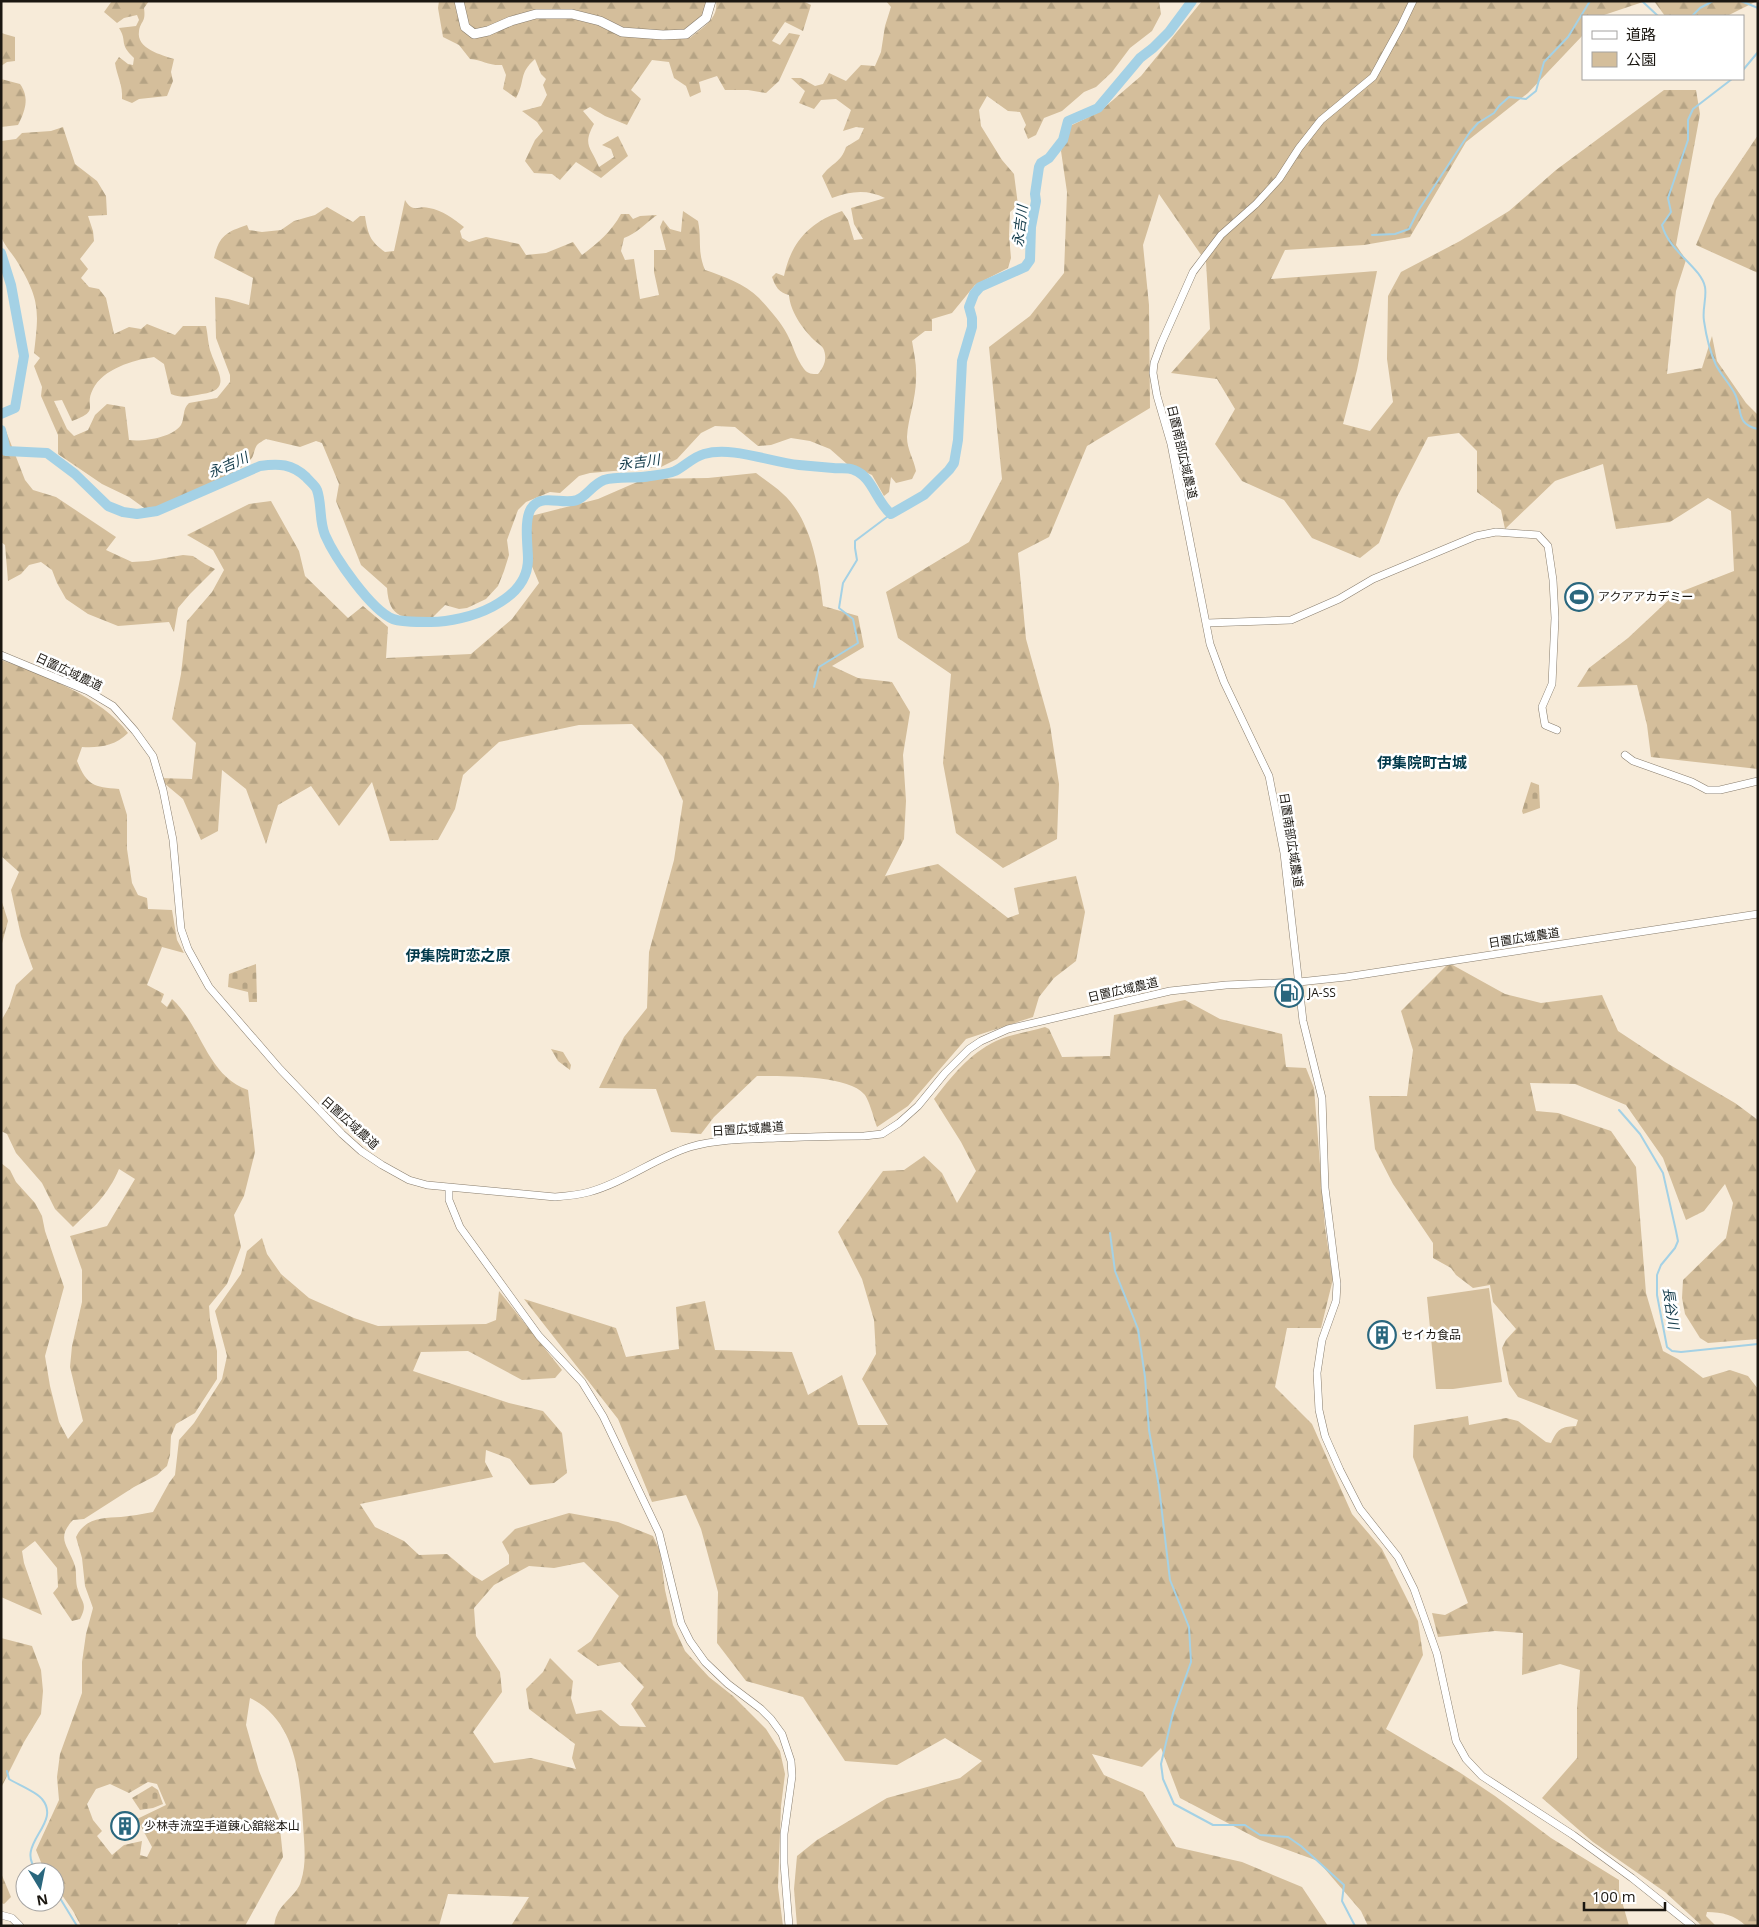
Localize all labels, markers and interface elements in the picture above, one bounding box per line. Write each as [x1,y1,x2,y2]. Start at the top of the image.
legend [1582,15,1744,80]
text: 道路 [1626,24,1656,44]
text: 公園 [1626,49,1656,69]
water label: 永吉川 [1008,202,1032,248]
street label: 日置南部広域農道 [1163,403,1202,501]
water label: 永吉川 [205,447,253,482]
water label: 永吉川 [617,449,663,473]
sports icon: アクアアカデミー [1564,582,1594,612]
place label: アクアアカデミー [1598,588,1693,605]
street label: 日置広域農道 [33,649,105,694]
district label: 伊集院町古城 [1377,752,1467,772]
street label: 日置南部広域農道 [1276,791,1307,889]
street label: 日置広域農道 [1487,923,1561,952]
district label: 伊集院町恋之原 [405,945,511,965]
street label: 日置広域農道 [1086,973,1160,1006]
fuel station icon: JA-SS [1274,978,1304,1008]
place label: JA-SS [1307,984,1336,1001]
street label: 日置広域農道 [318,1092,383,1153]
street label: 日置広域農道 [711,1118,784,1139]
water label: 長谷川 [1659,1286,1684,1332]
building icon: セイカ食品 [1367,1320,1397,1350]
place label: セイカ食品 [1401,1326,1461,1343]
building icon: 少林寺流空手道錬心舘総本山 [110,1811,140,1841]
place label: 少林寺流空手道錬心舘総本山 [144,1817,300,1834]
north arrow [15,1862,65,1912]
scale bar [1584,1880,1665,1912]
text: 100 m [1592,1886,1636,1906]
text: N [35,1890,50,1911]

